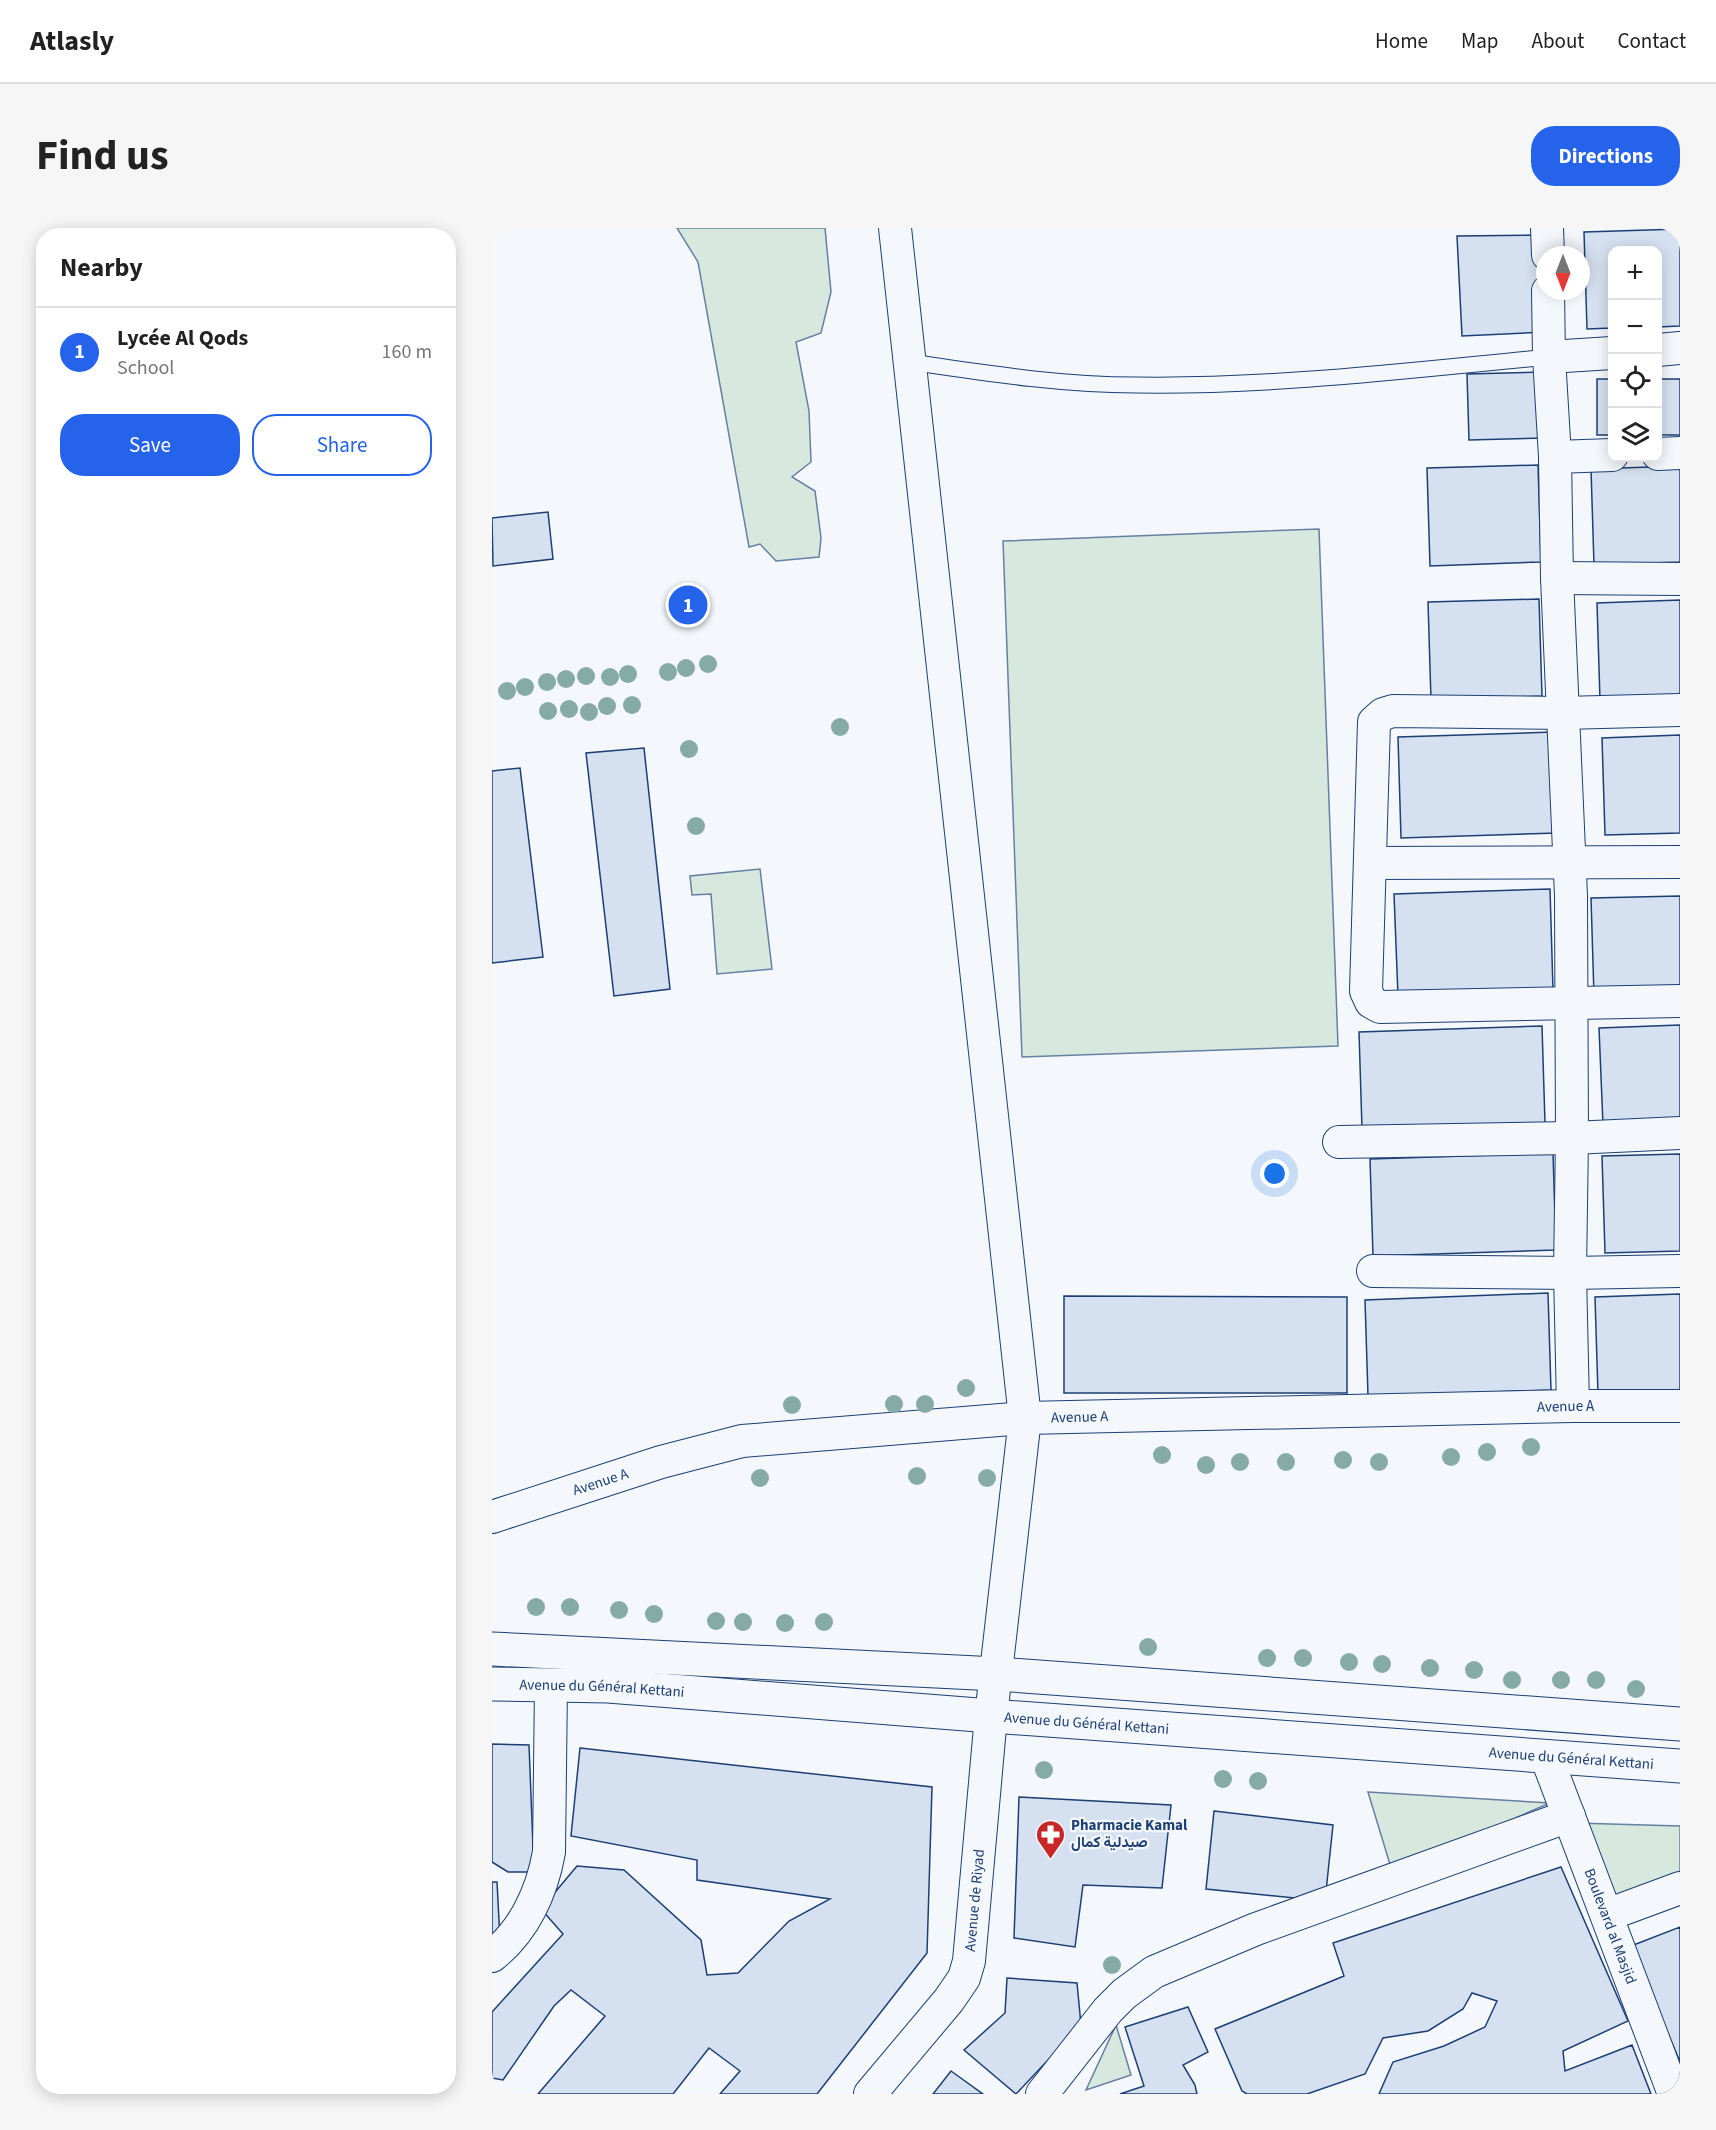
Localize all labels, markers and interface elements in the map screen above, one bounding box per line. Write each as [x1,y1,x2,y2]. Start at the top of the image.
text: Atlasly [30,21,114,61]
text: Home [1375,26,1428,56]
text: Map [1461,26,1499,56]
text: About [1532,26,1584,56]
text: Contact [1617,26,1686,56]
text: Find us [36,126,169,186]
button: Directions [1531,126,1680,186]
north arrow [1536,246,1590,300]
map controls [1608,246,1662,462]
button: + [1608,246,1662,300]
text: Nearby [60,249,143,286]
button: − [1608,300,1662,354]
text: Lycée Al Qods [117,322,248,354]
text: 1 [74,338,85,366]
text: 160 m [382,338,432,366]
text: School [117,354,174,382]
button: locate [1608,354,1662,408]
button: layers [1608,408,1662,462]
button: Save [60,414,240,476]
button: Share [252,414,432,476]
pin: 1 [668,582,708,628]
your location [1260,1159,1289,1188]
street label: Avenue A [1537,1395,1595,1417]
street label: Avenue A [1051,1406,1109,1428]
street label: Avenue A [570,1463,632,1501]
street label: Avenue du Général Kettani [519,1674,685,1702]
street label: Avenue du Général Kettani [1003,1706,1170,1739]
street label: Avenue du Général Kettani [1488,1742,1655,1775]
place label: Pharmacie Kamal صيدلية كمال [1071,1815,1188,1853]
pharmacy icon: Pharmacie Kamal صيدلية كمال [1034,1818,1066,1860]
street label: Avenue de Riyad [959,1848,990,1953]
street label: Boulevard al Masjid [1579,1865,1642,1987]

